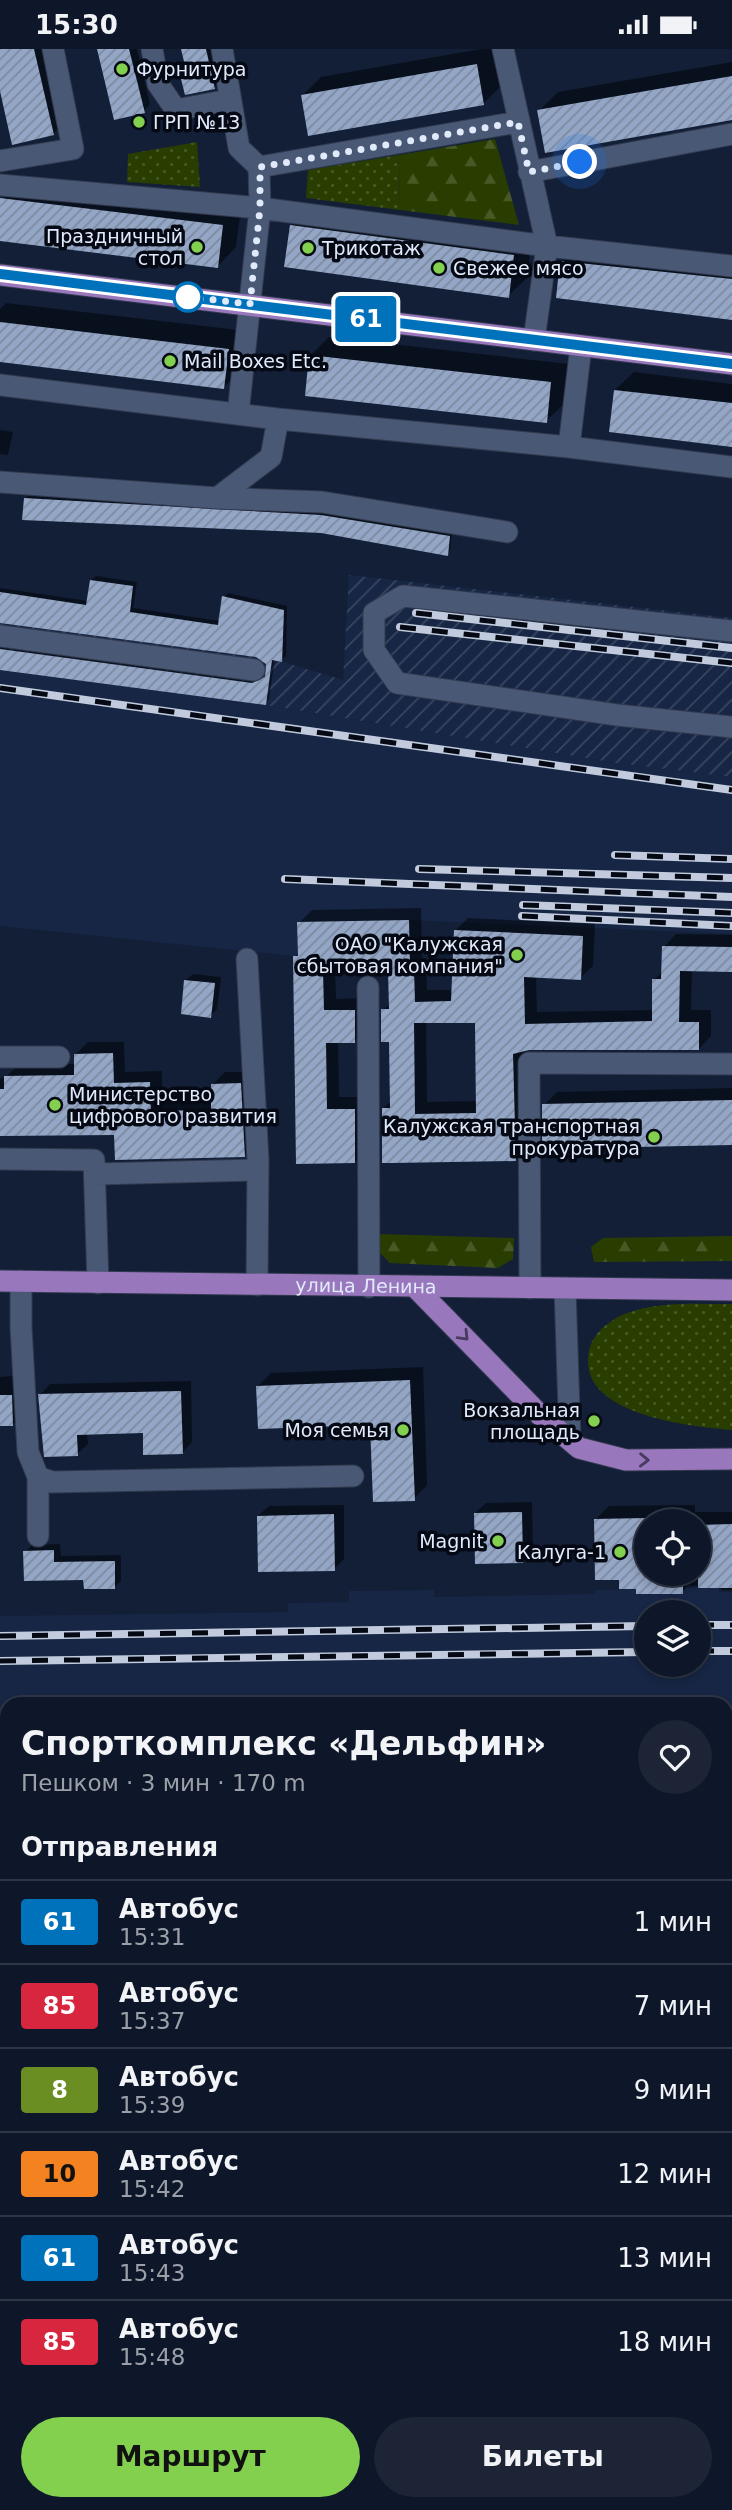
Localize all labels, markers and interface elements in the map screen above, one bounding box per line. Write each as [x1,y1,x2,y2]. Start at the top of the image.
text: 15:30 [35,10,118,40]
place label: Фурнитура [136,58,246,80]
marker: Фурнитура [114,61,130,77]
place label: ГРП №13 [153,111,240,133]
marker: ГРП №13 [131,114,147,130]
your location [562,144,597,179]
place label: Праздничный стол [46,225,183,269]
place label: Трикотаж [321,237,421,259]
marker: Праздничный стол [189,239,205,255]
marker: Трикотаж [300,240,316,256]
place label: Свежее мясо [453,257,584,279]
marker: Свежее мясо [431,260,447,276]
unlabelled marker [173,282,203,312]
line badge: 61 [334,296,398,342]
text: 61 [349,305,383,333]
place label: Mail Boxes Etc. [184,350,327,372]
marker: Mail Boxes Etc. [162,353,178,369]
place label: ОАО "Калужская сбытовая компания" [296,933,503,977]
marker: ОАО "Калужская сбытовая компания" [509,947,525,963]
place label: Министерство цифрового развития [69,1083,277,1127]
marker: Министерство цифрового развития [47,1097,63,1113]
place label: Калужская транспортная прокуратура [383,1115,640,1159]
marker: Калужская транспортная прокуратура [646,1129,662,1145]
street label: улица Ленина [295,1274,437,1297]
one-way arrow [456,1328,469,1341]
place label: Вокзальная площадь [463,1399,580,1443]
marker: Вокзальная площадь [586,1413,602,1429]
place label: Моя семья [284,1419,389,1441]
marker: Моя семья [395,1422,411,1438]
one-way arrow [640,1452,650,1468]
map controls [634,1509,711,1677]
button: locate [634,1509,711,1586]
place label: Magnit [419,1530,484,1552]
marker: Magnit [490,1533,506,1549]
place label: Калуга-1 [517,1541,606,1563]
marker: Калуга-1 [612,1544,628,1560]
button: layers [634,1600,711,1677]
button: heart [638,1720,712,1794]
text: Спорткомплекс «Дельфин» [21,1724,546,1763]
text: Пешком · 3 мин · 170 m [21,1770,306,1796]
text: Отправления [21,1832,218,1862]
text: Автобус [119,1894,239,1924]
text: 1 мин [634,1907,712,1937]
text: 61 [43,1908,76,1936]
text: 15:31 [119,1924,185,1950]
text: Автобус [119,1978,239,2008]
text: 7 мин [634,1991,712,2021]
text: 85 [43,1992,76,2020]
text: 15:37 [119,2008,185,2034]
text: Автобус [119,2062,239,2092]
text: 9 мин [634,2075,712,2105]
text: 8 [51,2076,68,2104]
text: 15:39 [119,2092,185,2118]
text: Автобус [119,2146,239,2176]
text: 12 мин [617,2159,712,2189]
text: 10 [43,2160,76,2188]
text: 15:42 [119,2176,185,2202]
text: Автобус [119,2230,239,2260]
text: 13 мин [617,2243,712,2273]
text: 61 [43,2244,76,2272]
text: 15:43 [119,2260,185,2286]
text: Автобус [119,2314,239,2344]
text: 18 мин [617,2327,712,2357]
text: 85 [43,2328,76,2356]
text: 15:48 [119,2344,185,2370]
button: Маршрут [21,2417,360,2497]
button: Билеты [374,2417,712,2497]

